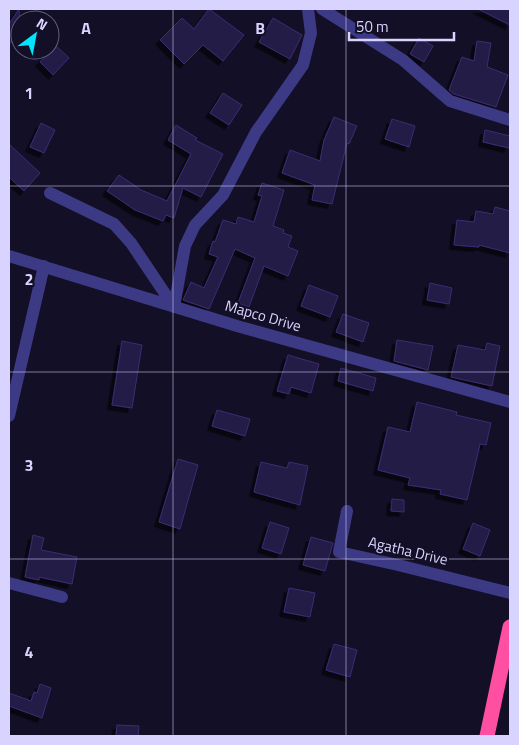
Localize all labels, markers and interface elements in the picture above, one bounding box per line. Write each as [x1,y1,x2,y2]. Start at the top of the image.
north arrow [10,10,60,60]
scale bar [349,10,454,42]
text: N [32,12,52,35]
text: 50 m [356,15,389,38]
text: A [81,16,91,40]
text: B [255,16,265,40]
text: 1 [25,81,33,105]
text: 2 [25,267,33,291]
street label: Mapco Drive [222,294,304,337]
text: 3 [25,453,33,477]
street label: Agatha Drive [366,530,450,571]
text: 4 [25,640,34,664]

